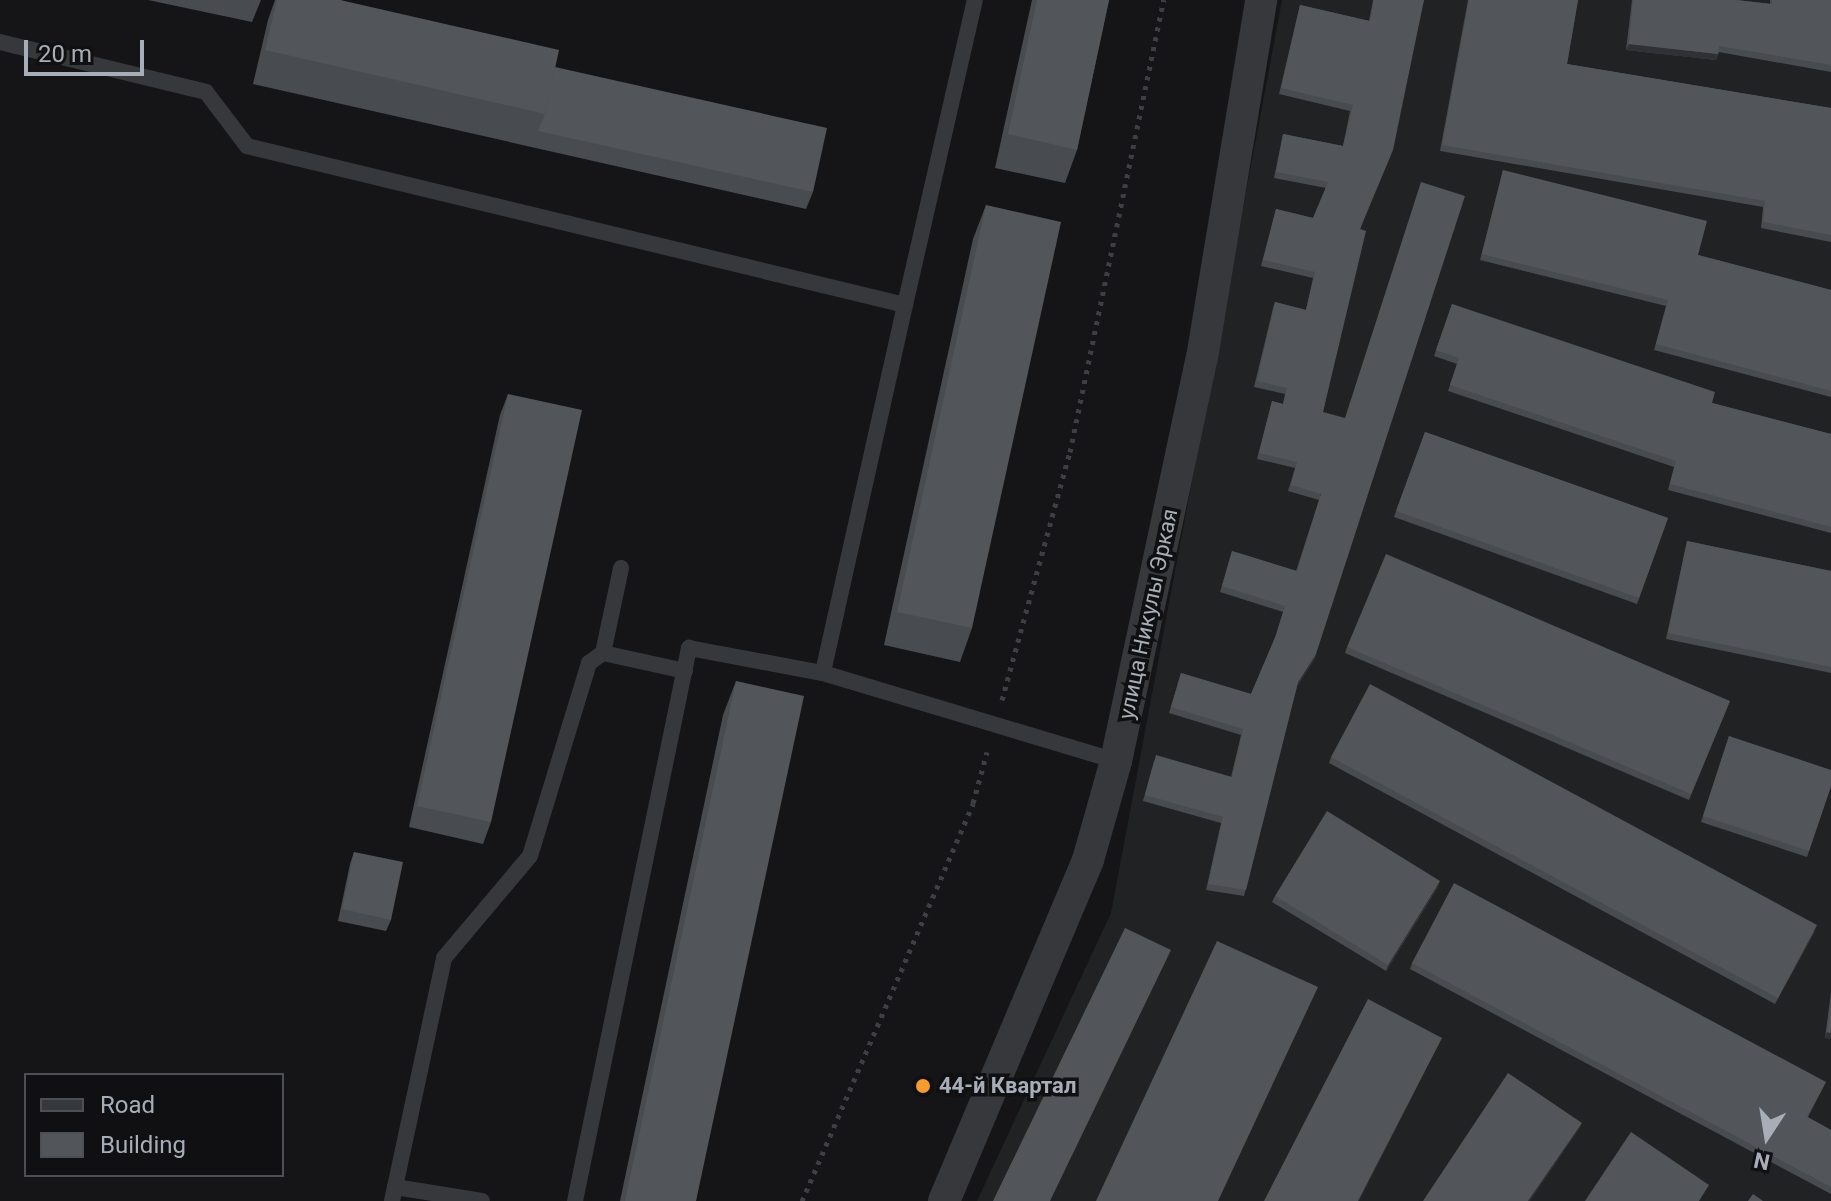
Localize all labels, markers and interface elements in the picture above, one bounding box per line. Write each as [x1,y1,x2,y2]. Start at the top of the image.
scale bar [28,24,148,74]
text: 20 m [38,40,92,68]
street label: улица Никулы Эркая [1113,506,1183,722]
legend [24,1073,284,1177]
place label: 44-й Квартал [939,1073,1076,1099]
marker: 44-й Квартал [914,1077,932,1095]
text: Road [100,1091,155,1119]
north arrow [1727,1097,1807,1177]
text: Building [100,1131,186,1159]
text: N [1752,1147,1772,1175]

